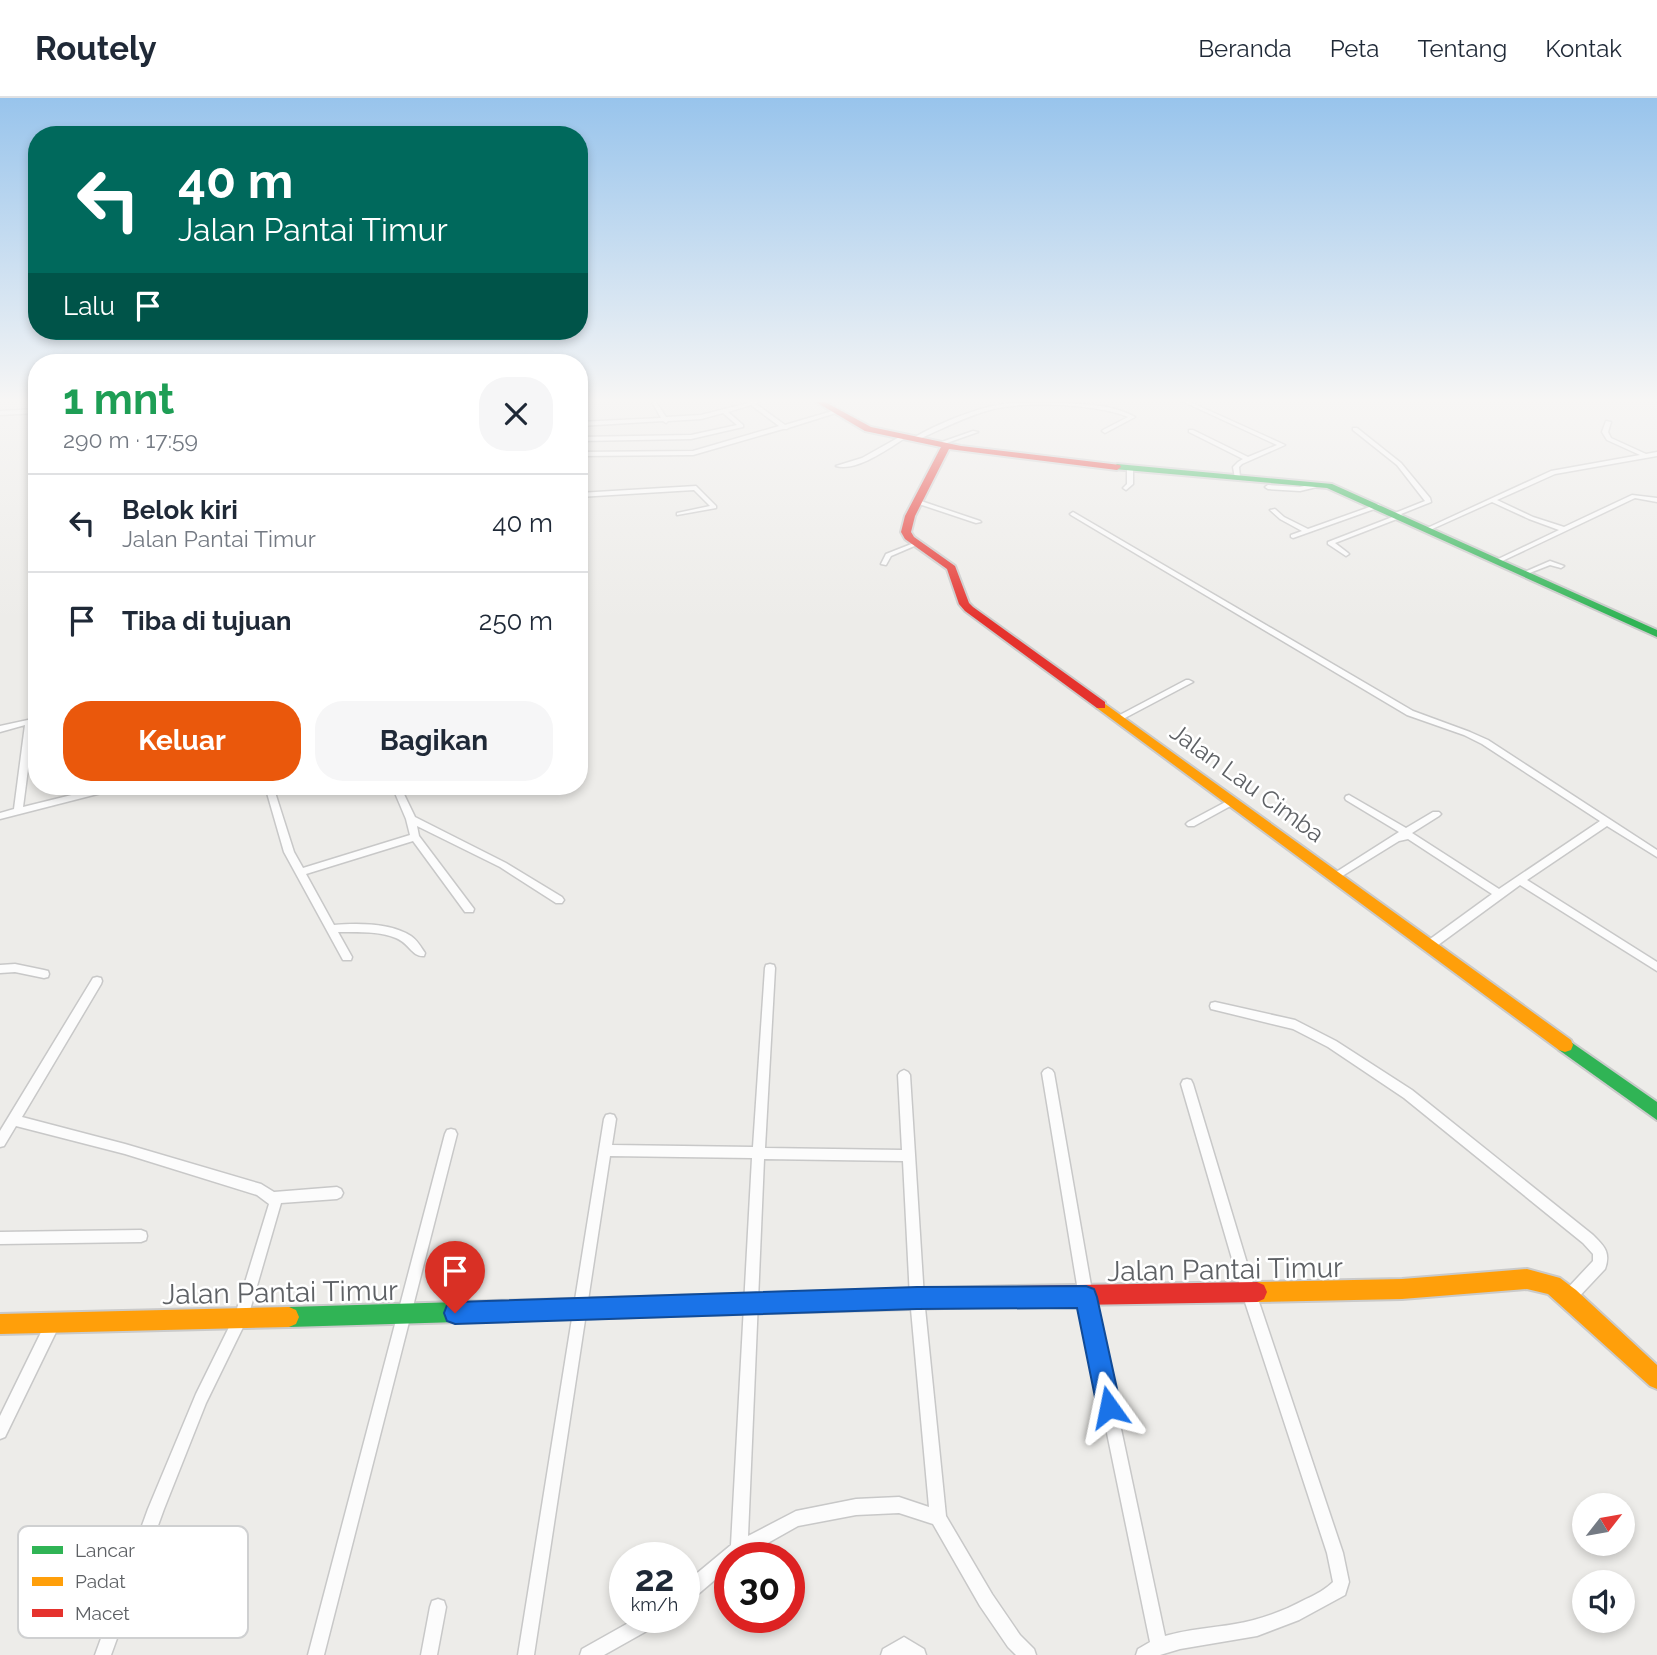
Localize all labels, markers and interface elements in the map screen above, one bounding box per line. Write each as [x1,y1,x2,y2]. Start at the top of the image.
text: Routely [35,29,157,68]
text: Beranda [1198,34,1292,63]
text: Peta [1330,34,1379,63]
text: Tentang [1417,34,1507,63]
text: Kontak [1545,34,1622,63]
text: 40 m [178,152,293,209]
icon: left [63,154,154,245]
text: Jalan Pantai Timur [178,211,448,248]
icon: arrive [129,287,167,325]
text: Lalu [63,291,115,321]
text: 1 mnt [63,375,174,424]
button: close [479,377,553,451]
text: 290 m · 17:59 [63,426,198,453]
text: Belok kiri [122,495,238,525]
icon: left [63,504,101,542]
text: 40 m [492,508,553,538]
text: Jalan Pantai Timur [122,525,316,552]
icon: arrive [63,602,101,640]
text: Tiba di tujuan [122,606,292,636]
text: 250 m [479,606,553,636]
button: Keluar [63,701,301,781]
button: Bagikan [315,701,553,781]
street label: Jalan Lau Cimba [1165,717,1330,848]
pin [425,1241,485,1313]
street label: Jalan Pantai Timur [1107,1251,1343,1288]
icon: arrive [436,1252,474,1290]
street label: Jalan Pantai Timur [162,1274,398,1311]
position arrow [1072,1370,1146,1444]
north arrow [1572,1493,1634,1556]
map controls [1572,1493,1635,1633]
legend [18,1526,248,1638]
text: Lancar [75,1539,135,1561]
speed limit sign: 30 [714,1542,805,1633]
text: 22 [635,1558,674,1599]
text: Padat [75,1570,126,1592]
button: sound [1572,1570,1635,1633]
text: km/h [631,1594,678,1615]
text: Macet [75,1602,130,1624]

